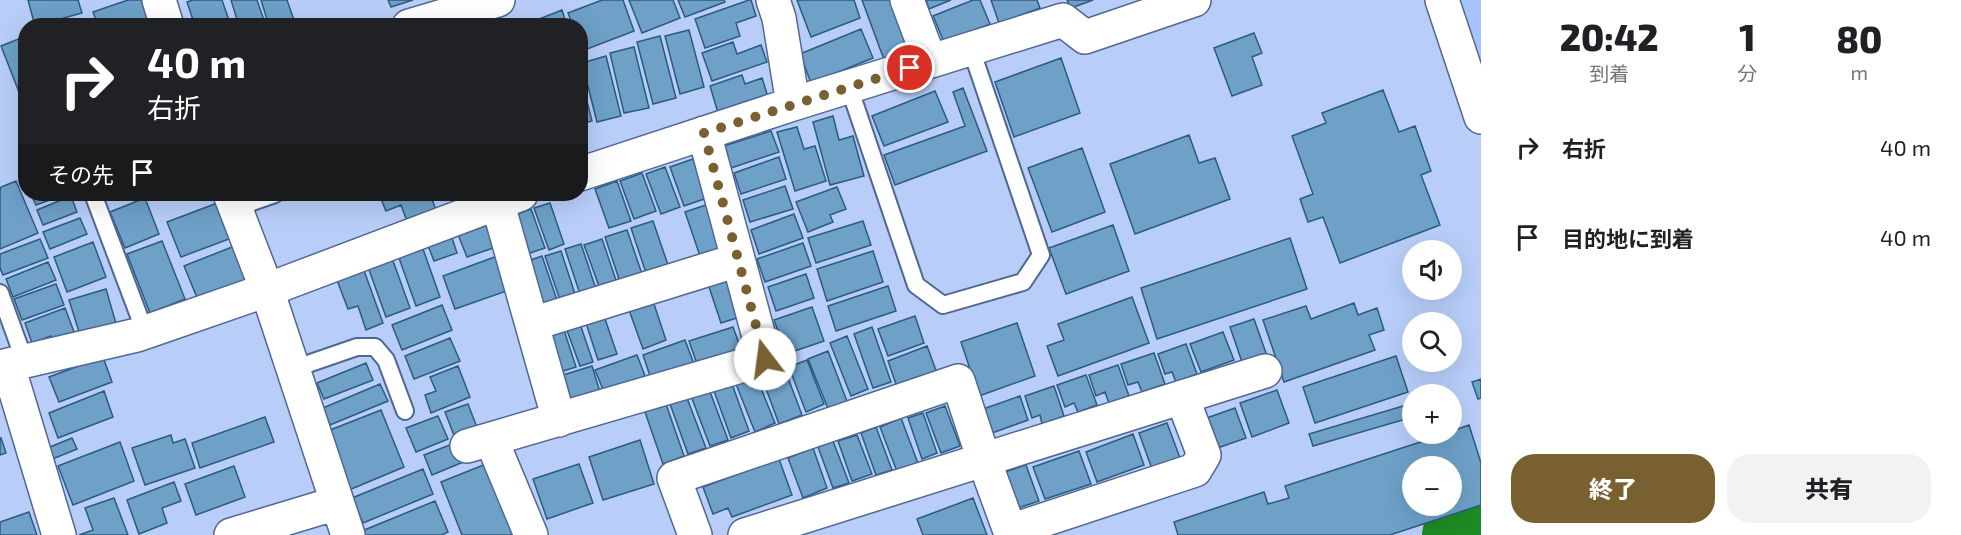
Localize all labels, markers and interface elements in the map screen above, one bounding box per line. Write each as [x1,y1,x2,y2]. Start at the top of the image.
text: 20:42 [1560,15,1659,58]
text: 1 [1739,15,1756,58]
text: 80 [1836,17,1882,60]
text: 40 m [147,36,246,86]
icon: right [48,42,126,120]
pin [884,42,935,93]
icon: arrive [893,51,926,84]
text: m [1850,60,1868,84]
text: 到着 [1589,61,1629,85]
text: 分 [1737,61,1757,85]
text: 右折 [147,91,201,123]
icon: right [1511,131,1544,164]
text: 40 m [1880,134,1931,160]
text: 右折 [1562,135,1606,161]
icon: arrive [126,156,159,189]
text: その先 [48,161,114,187]
icon: arrive [1511,221,1544,254]
text: 40 m [1880,224,1931,250]
text: 目的地に到着 [1562,225,1694,251]
map controls [1402,240,1462,516]
button: sound [1402,240,1462,300]
button: search [1402,312,1462,372]
position arrow [733,327,797,391]
button: + [1402,384,1462,444]
button: 終了 [1511,454,1715,523]
button: 共有 [1727,454,1931,523]
button: − [1402,456,1462,516]

